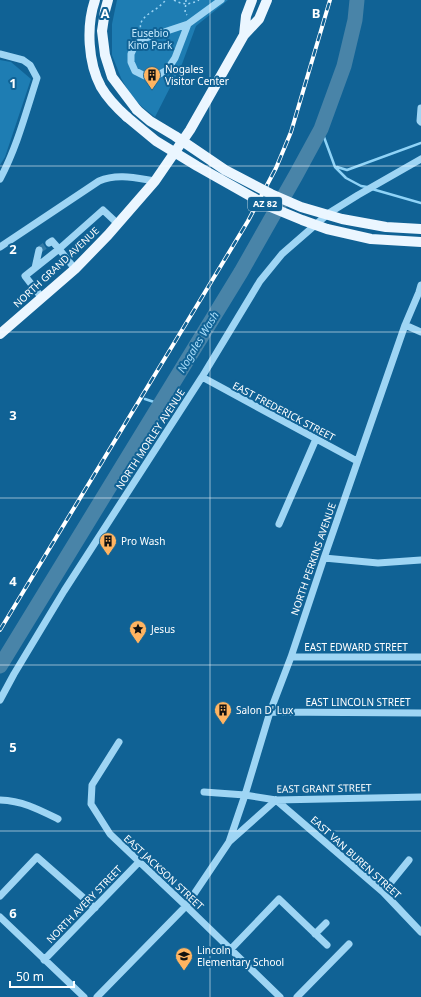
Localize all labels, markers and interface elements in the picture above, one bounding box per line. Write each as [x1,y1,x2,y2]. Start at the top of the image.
text: A [101,4,110,22]
text: B [312,4,320,22]
park label: Eusebio Kino Park [128,26,173,52]
place label: Nogales Visitor Center [165,62,229,88]
building icon: Nogales Visitor Center [142,65,162,90]
text: 1 [9,74,17,92]
road number: AZ 82 [248,197,282,211]
street label: NORTH GRAND AVENUE [10,223,102,311]
text: 2 [9,240,17,258]
water label: Nogales Wash [173,308,222,375]
street label: EAST FREDERICK STREET [230,378,338,444]
street label: NORTH MORLEY AVENUE [112,386,188,492]
text: 3 [9,406,17,424]
street label: NORTH PERKINS AVENUE [287,501,339,617]
building icon: Pro Wash [98,531,118,556]
place label: Pro Wash [121,534,165,548]
text: 4 [9,572,17,590]
place icon: Jesus [128,619,148,644]
place label: Jesus [150,622,175,636]
street label: EAST EDWARD STREET [304,640,408,654]
street label: EAST LINCOLN STREET [305,695,411,709]
building icon: Salon D' Lux [213,700,233,725]
place label: Salon D' Lux [236,703,294,717]
text: 5 [9,738,17,756]
street label: EAST GRANT STREET [276,780,372,796]
street label: EAST VAN BUREN STREET [308,812,405,902]
street label: EAST JACKSON STREET [121,831,207,913]
street label: NORTH AVERY STREET [43,862,125,946]
text: 6 [9,904,17,922]
place label: Lincoln Elementary School [197,943,284,969]
school or university icon: Lincoln Elementary School [174,946,194,971]
scale bar [10,963,74,989]
text: 50 m [16,968,44,985]

